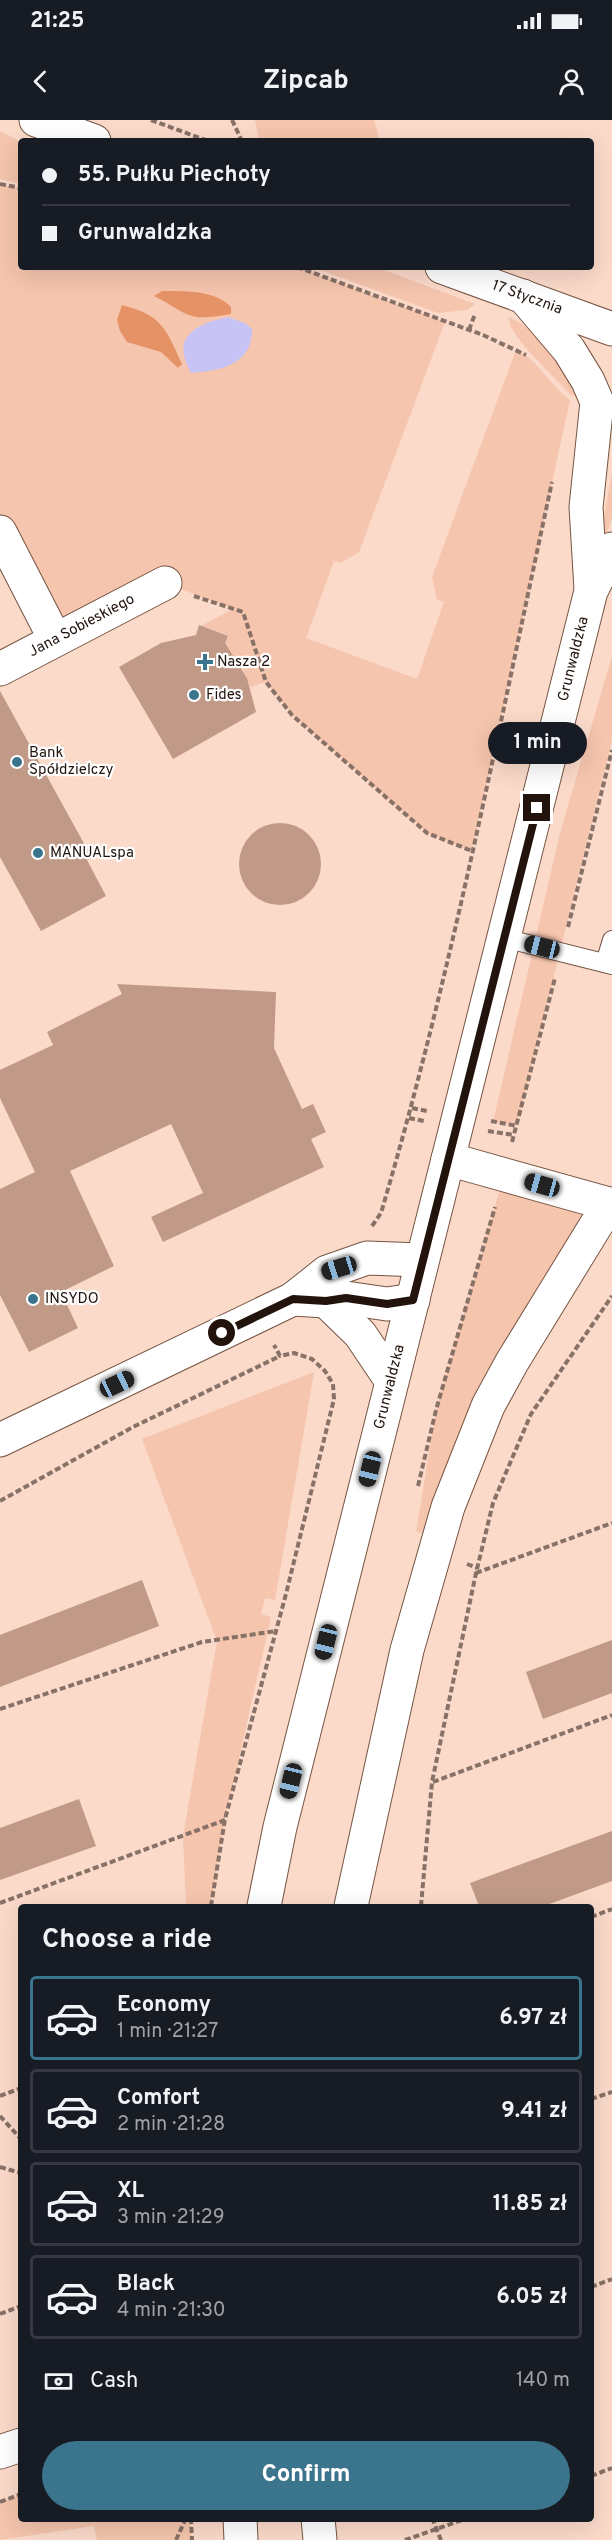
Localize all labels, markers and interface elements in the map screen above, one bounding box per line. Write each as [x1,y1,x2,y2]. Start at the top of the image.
text: 21:25 [30,8,85,35]
text: Zipcab [263,64,349,98]
icon: back [24,65,57,98]
icon: person [555,65,588,98]
text: 55. Pułku Piechoty [78,162,271,189]
text: Grunwaldzka [78,220,212,247]
street label: 17 Stycznia [489,277,565,319]
street label: Jana Sobieskiego [26,590,138,662]
street label: Grunwaldzka [554,615,594,703]
place label: Nasza 2 [217,653,270,672]
marker: Nasza 2 [198,655,212,669]
place label: Fides [206,686,242,705]
marker: Fides [187,688,201,702]
callout: 1 min [488,721,586,763]
text: 1 min [513,730,562,756]
place label: Bank Spółdzielczy [29,744,114,780]
marker: Bank Spółdzielczy [10,755,24,769]
route end [523,794,550,821]
place label: MANUALspa [50,844,134,863]
marker: MANUALspa [31,846,45,860]
car [522,934,562,960]
car [522,1171,562,1199]
car [319,1254,359,1282]
place label: INSYDO [45,1290,99,1309]
marker: INSYDO [26,1292,40,1306]
route start [208,1319,235,1346]
street label: Grunwaldzka [370,1343,410,1431]
car [97,1368,137,1400]
car [357,1449,383,1489]
car [313,1622,339,1662]
car [278,1761,304,1801]
text: Choose a ride [42,1923,212,1957]
icon: car [45,1991,99,2045]
text: Economy [117,1992,211,2019]
text: 6.97 zł [499,2005,567,2032]
text: 1 min · 21:27 [117,2019,219,2045]
icon: car [45,2084,99,2138]
text: Comfort [117,2085,200,2112]
text: 9.41 zł [501,2098,567,2125]
text: 2 min · 21:28 [117,2112,225,2138]
icon: car [45,2177,99,2231]
text: XL [117,2178,144,2205]
text: 11.85 zł [493,2191,567,2218]
text: 3 min · 21:29 [117,2205,225,2231]
icon: car [45,2270,99,2324]
text: Black [117,2271,175,2298]
text: 6.05 zł [496,2284,567,2311]
text: 4 min · 21:30 [117,2298,226,2324]
icon: cash [42,2365,75,2398]
text: Cash [90,2368,139,2395]
text: 140 m [516,2368,570,2394]
button: Confirm [42,2441,570,2510]

